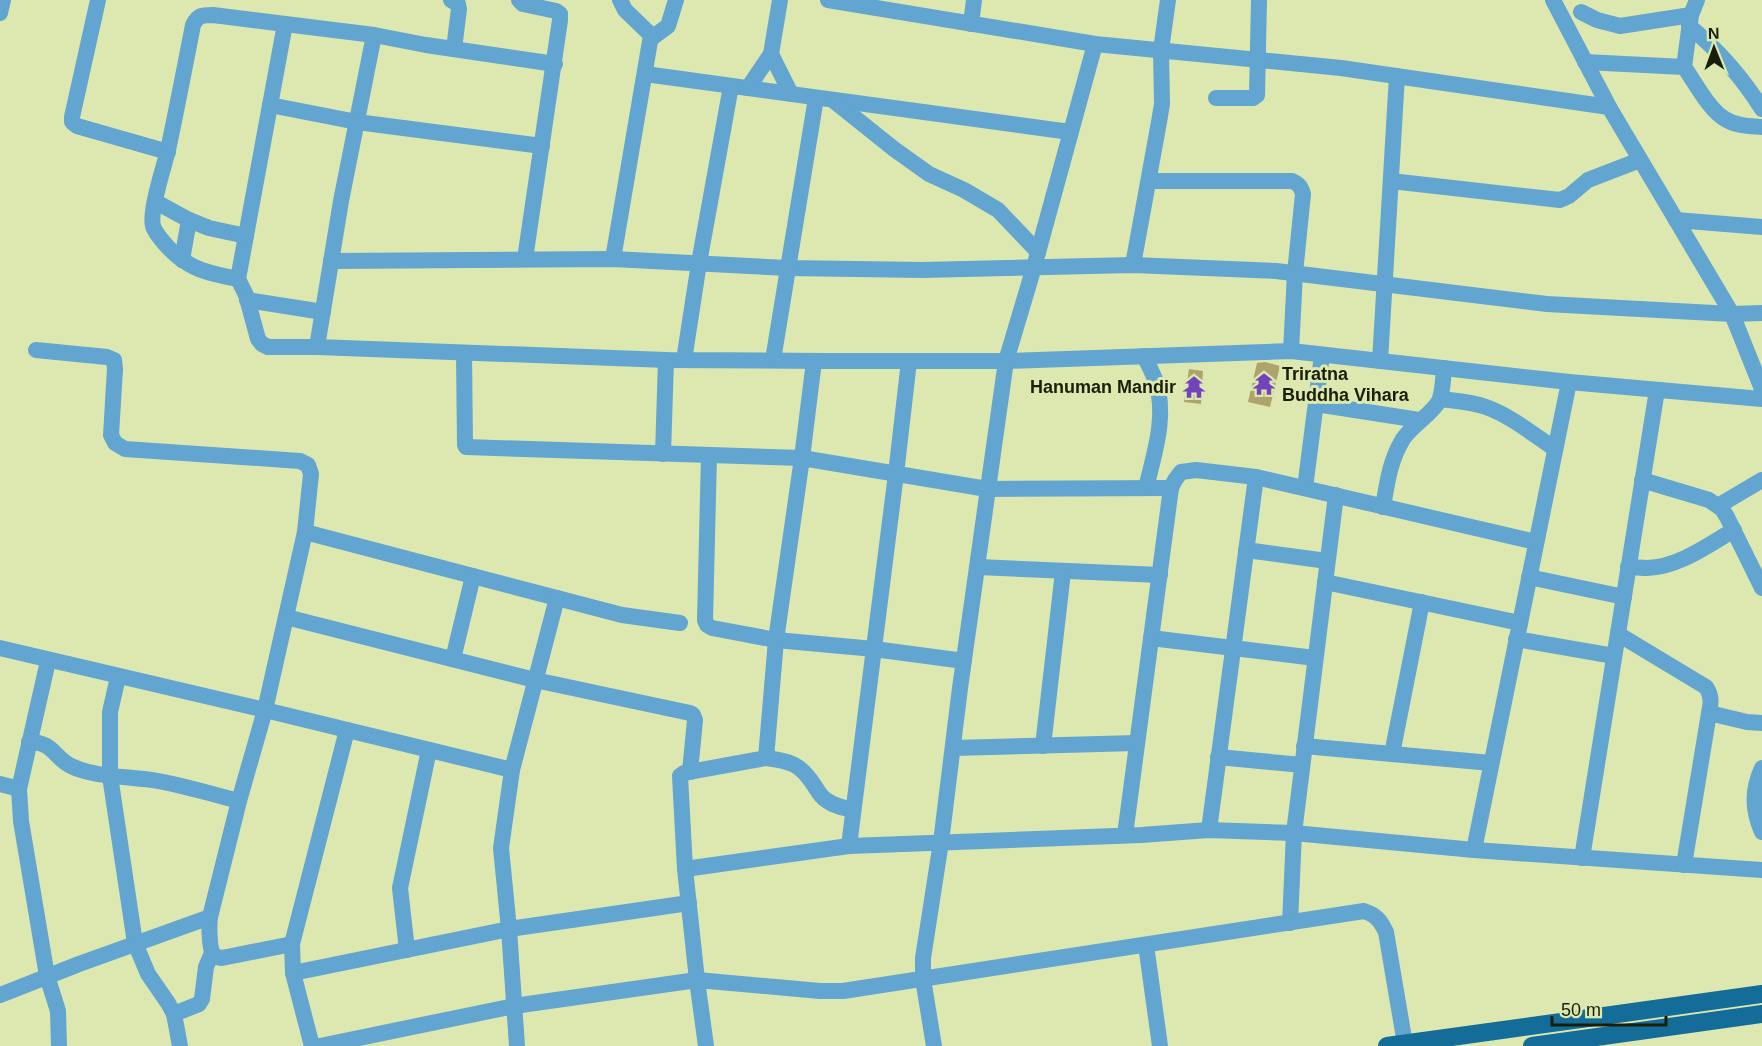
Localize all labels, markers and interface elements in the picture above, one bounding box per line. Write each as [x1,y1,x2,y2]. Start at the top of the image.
north arrow [1684,18,1744,78]
text: N [1708,25,1720,42]
place label: Triratna Buddha Vihara [1282,364,1410,405]
temple icon: Triratna Buddha Vihara [1251,371,1277,397]
temple icon: Hanuman Mandir [1181,374,1207,400]
place label: Hanuman Mandir [1030,377,1176,397]
scale bar [1552,989,1666,1027]
text: 50 m [1561,1000,1601,1020]

